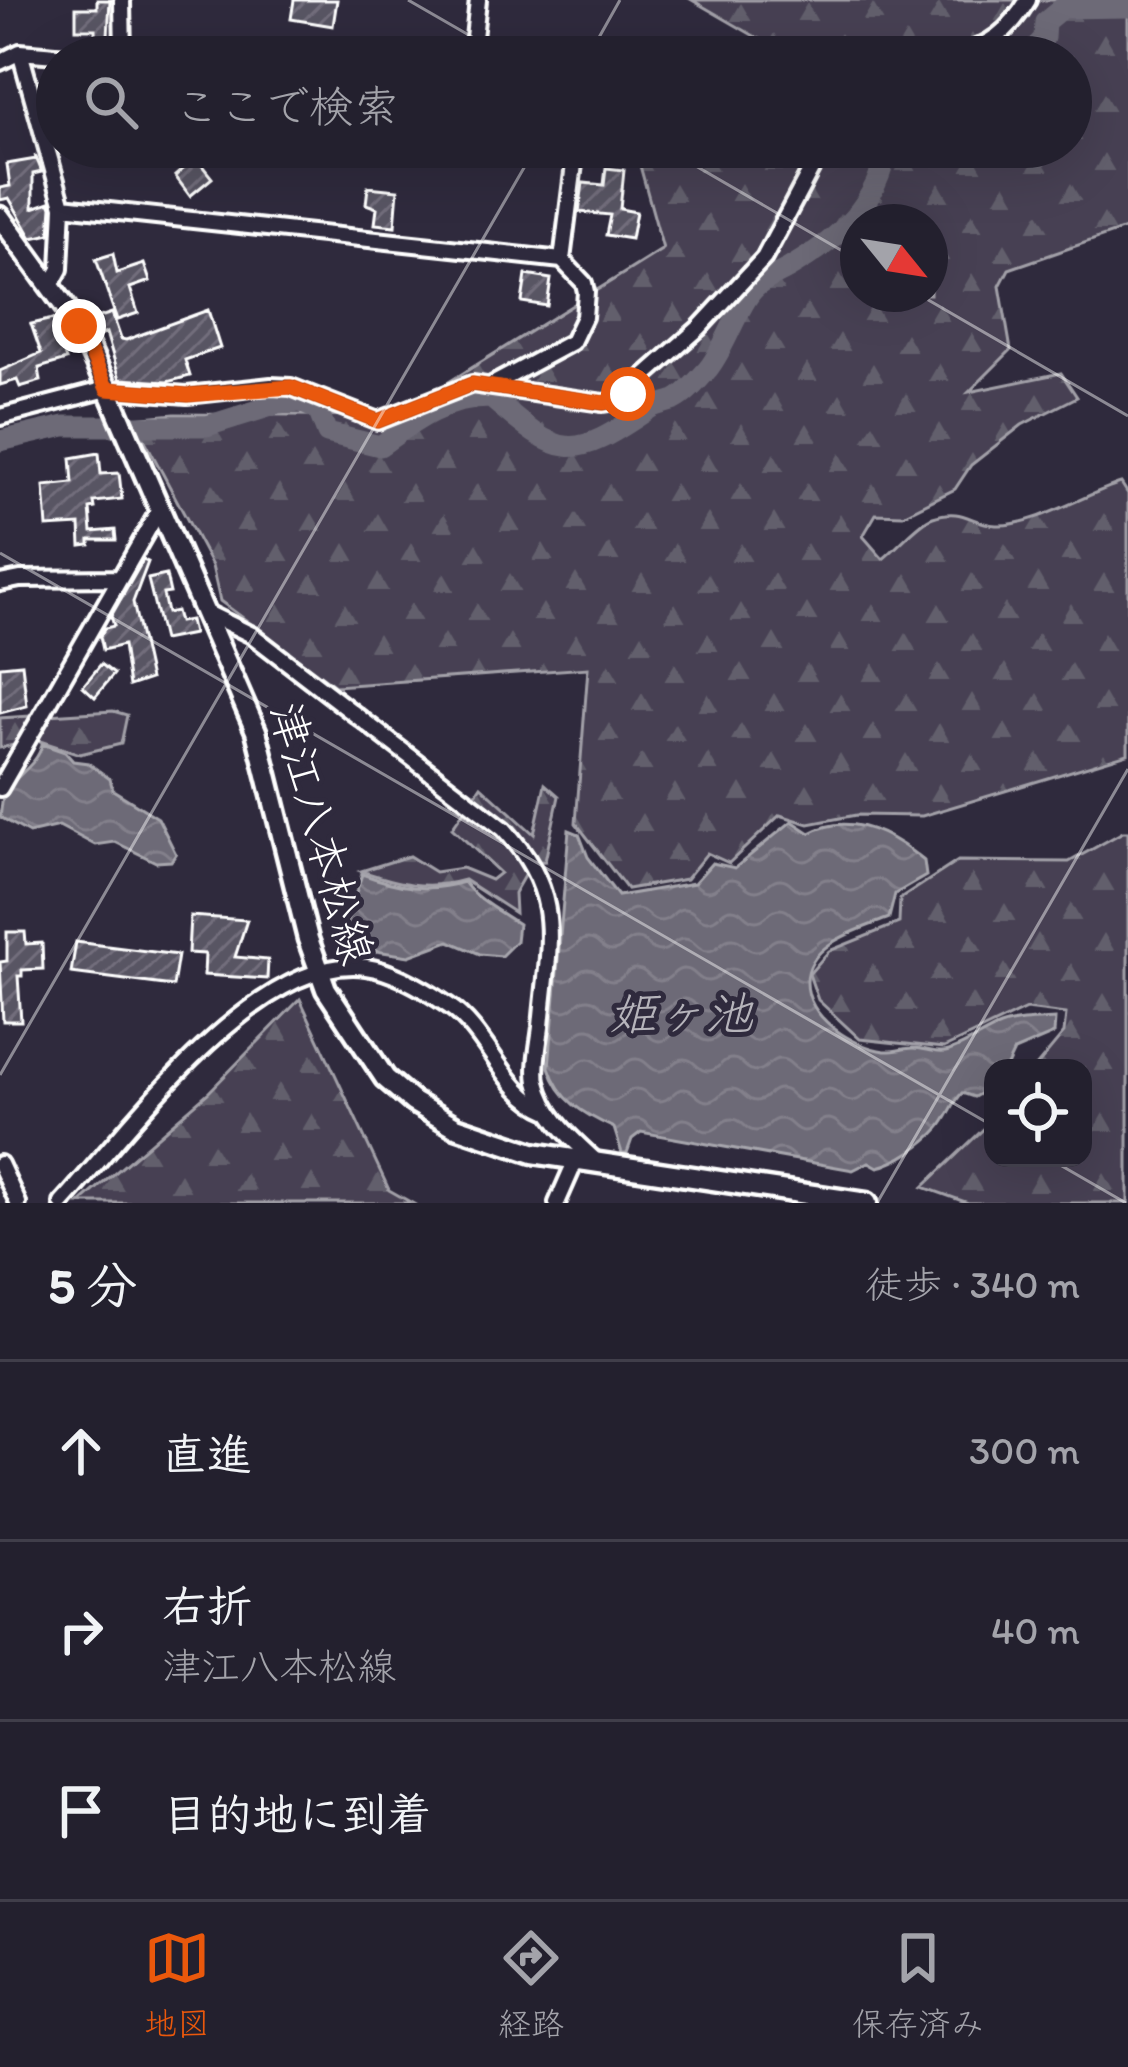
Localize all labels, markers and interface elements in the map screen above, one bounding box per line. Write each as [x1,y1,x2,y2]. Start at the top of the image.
search box [36,36,1092,168]
icon: search [78,69,144,135]
text: ここで検索 [174,79,399,133]
north arrow [840,204,948,312]
route end [52,299,106,353]
route start [601,367,655,421]
street label: 津江八本松線 [259,696,385,970]
water label: 姫ヶ池 [609,984,754,1042]
map controls [984,1059,1092,1167]
button: locate [984,1059,1092,1167]
text: 5 分 [48,1255,137,1316]
text: 徒歩 · 340 m [865,1261,1080,1308]
icon: ahead [48,1418,114,1484]
text: 直進 [162,1427,252,1481]
text: 300 m [969,1427,1080,1474]
text: 右折 [162,1579,252,1633]
icon: right [48,1598,114,1664]
text: 40 m [991,1607,1080,1654]
text: 津江八本松線 [162,1643,396,1690]
icon: arrive [48,1778,114,1844]
text: 目的地に到着 [162,1787,432,1841]
tab: 地図 [144,1925,210,2045]
tab: 経路 [498,1925,564,2045]
tab: 保存済み [852,1925,984,2045]

